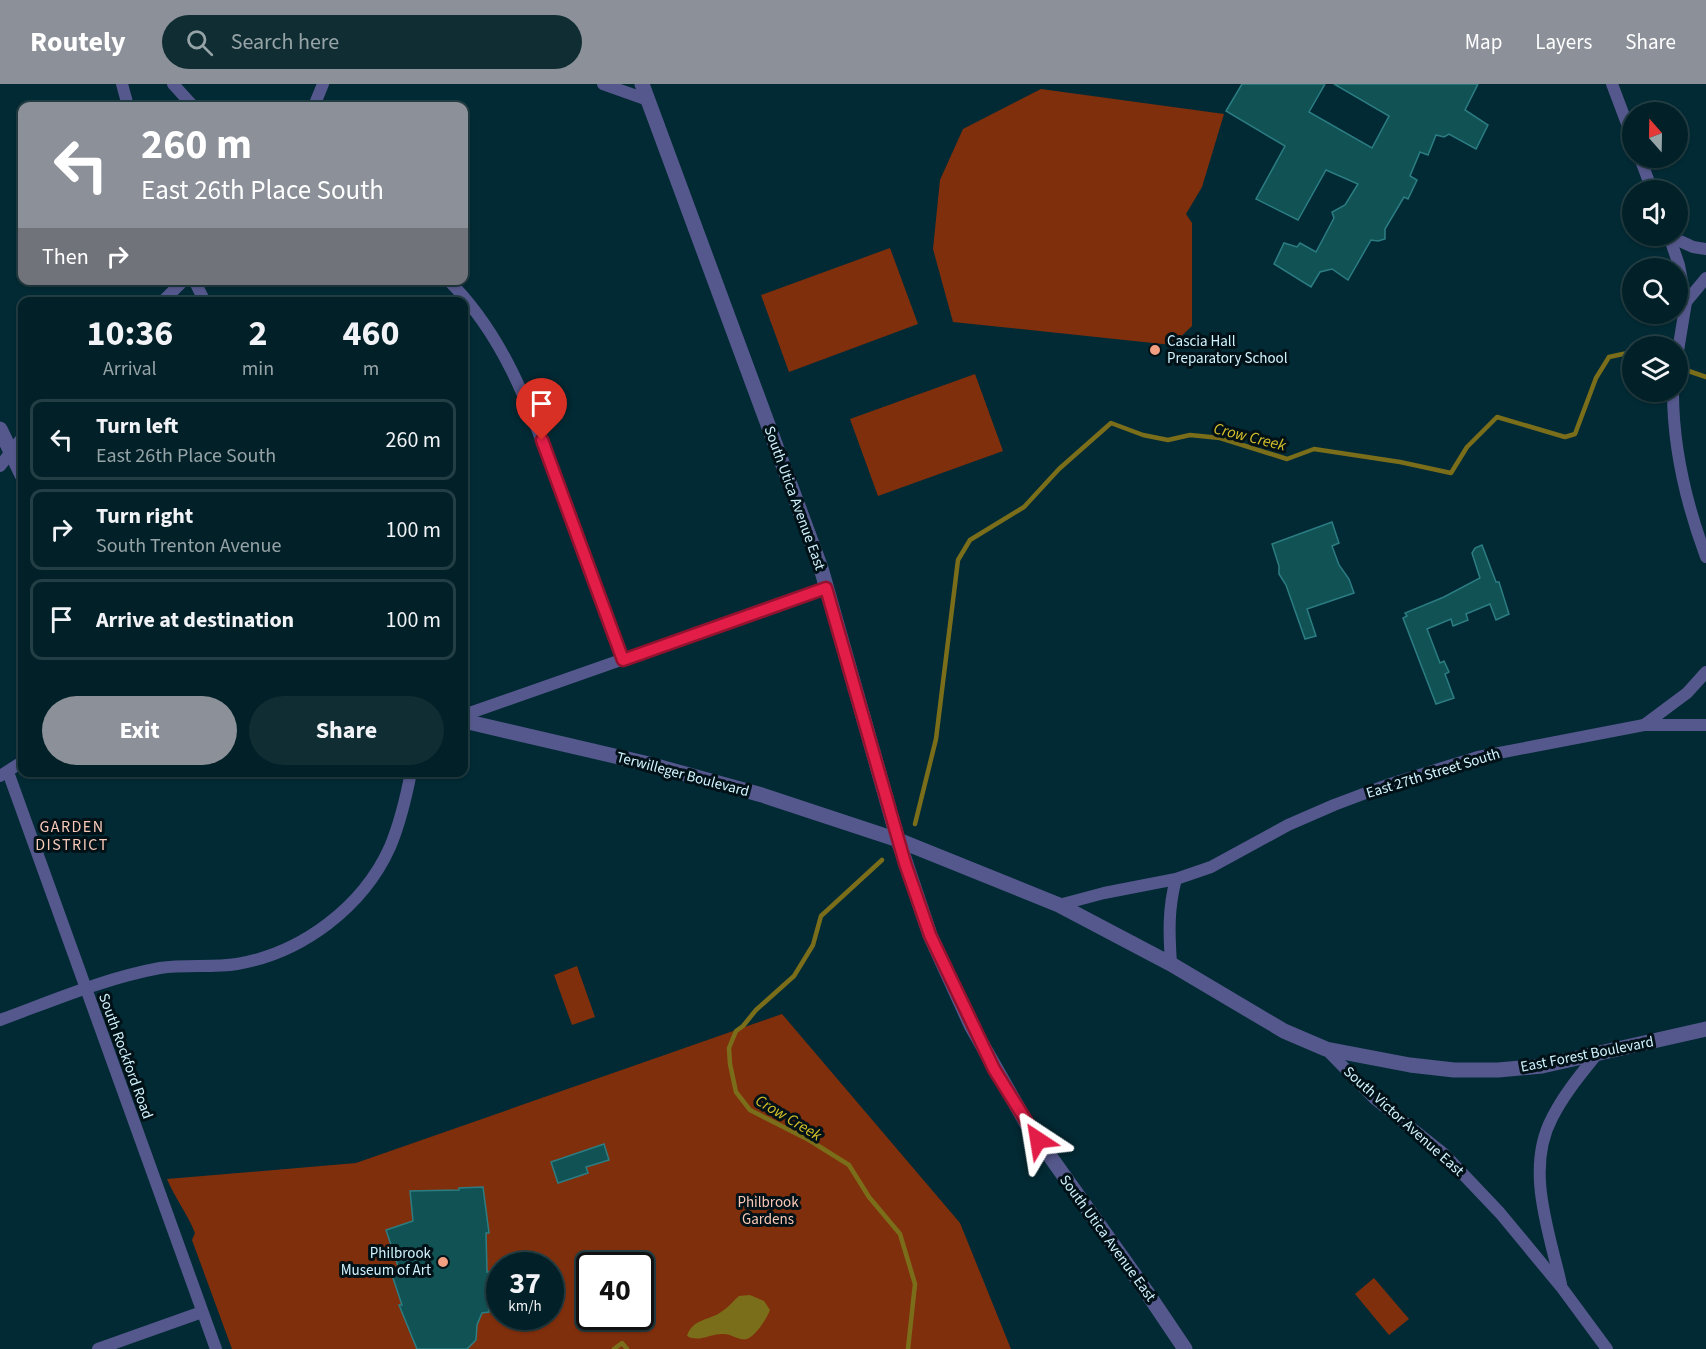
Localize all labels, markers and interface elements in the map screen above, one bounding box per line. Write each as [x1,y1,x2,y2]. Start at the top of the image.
search box [162,15,582,69]
text: Routely [30,22,126,62]
icon: search [183,26,216,59]
text: Search here [231,26,339,58]
text: Map [1465,27,1502,57]
text: Layers [1535,27,1592,57]
text: Share [1625,27,1676,57]
north arrow [1622,102,1688,168]
map controls [1622,102,1688,402]
text: 260 m [141,115,252,175]
icon: left [42,126,120,204]
text: East 26th Place South [141,171,384,210]
button: sound [1622,180,1688,246]
icon: right [101,240,134,273]
text: Then [42,241,89,273]
button: search [1622,258,1688,324]
text: 10:36 [86,308,173,359]
text: 2 [248,308,267,359]
text: 460 [343,308,400,359]
place label: Cascia Hall Preparatory School [1167,331,1288,369]
button: layers [1622,336,1688,402]
marker: Cascia Hall Preparatory School [1148,343,1162,357]
text: Arrival [103,355,157,383]
text: min [242,355,274,383]
text: m [363,355,379,383]
pin [516,378,567,440]
icon: arrive [525,387,558,420]
text: Turn left [96,410,178,442]
water label: Crow Creek [1211,417,1289,457]
icon: left [45,423,78,456]
street label: South Utica Avenue East [759,423,830,573]
text: 260 m [386,424,441,456]
text: East 26th Place South [96,442,276,470]
text: Turn right [96,500,193,532]
icon: right [45,513,78,546]
text: 100 m [386,514,441,546]
text: South Trenton Avenue [96,532,281,560]
icon: arrive [45,603,78,636]
text: Arrive at destination [96,604,294,636]
text: 100 m [386,604,441,636]
button: Exit [42,696,237,765]
button: Share [249,696,444,765]
street label: East 27th Street South [1364,743,1503,804]
street label: Terwilleger Boulevard [614,747,752,802]
district label: GARDEN DISTRICT [35,816,109,856]
street label: South Rockford Road [93,990,158,1122]
street label: East Forest Boulevard [1519,1031,1656,1078]
street label: South Victor Avenue East [1339,1062,1469,1181]
water label: Crow Creek [751,1089,826,1146]
position arrow [1006,1108,1070,1172]
street label: South Utica Avenue East [1054,1171,1161,1306]
park label: Philbrook Gardens [737,1192,799,1230]
place label: Philbrook Museum of Art [341,1243,432,1281]
speed limit sign: 40 [576,1252,654,1330]
marker: Philbrook Museum of Art [436,1255,450,1269]
text: 37 [509,1262,541,1305]
text: km/h [508,1296,542,1317]

